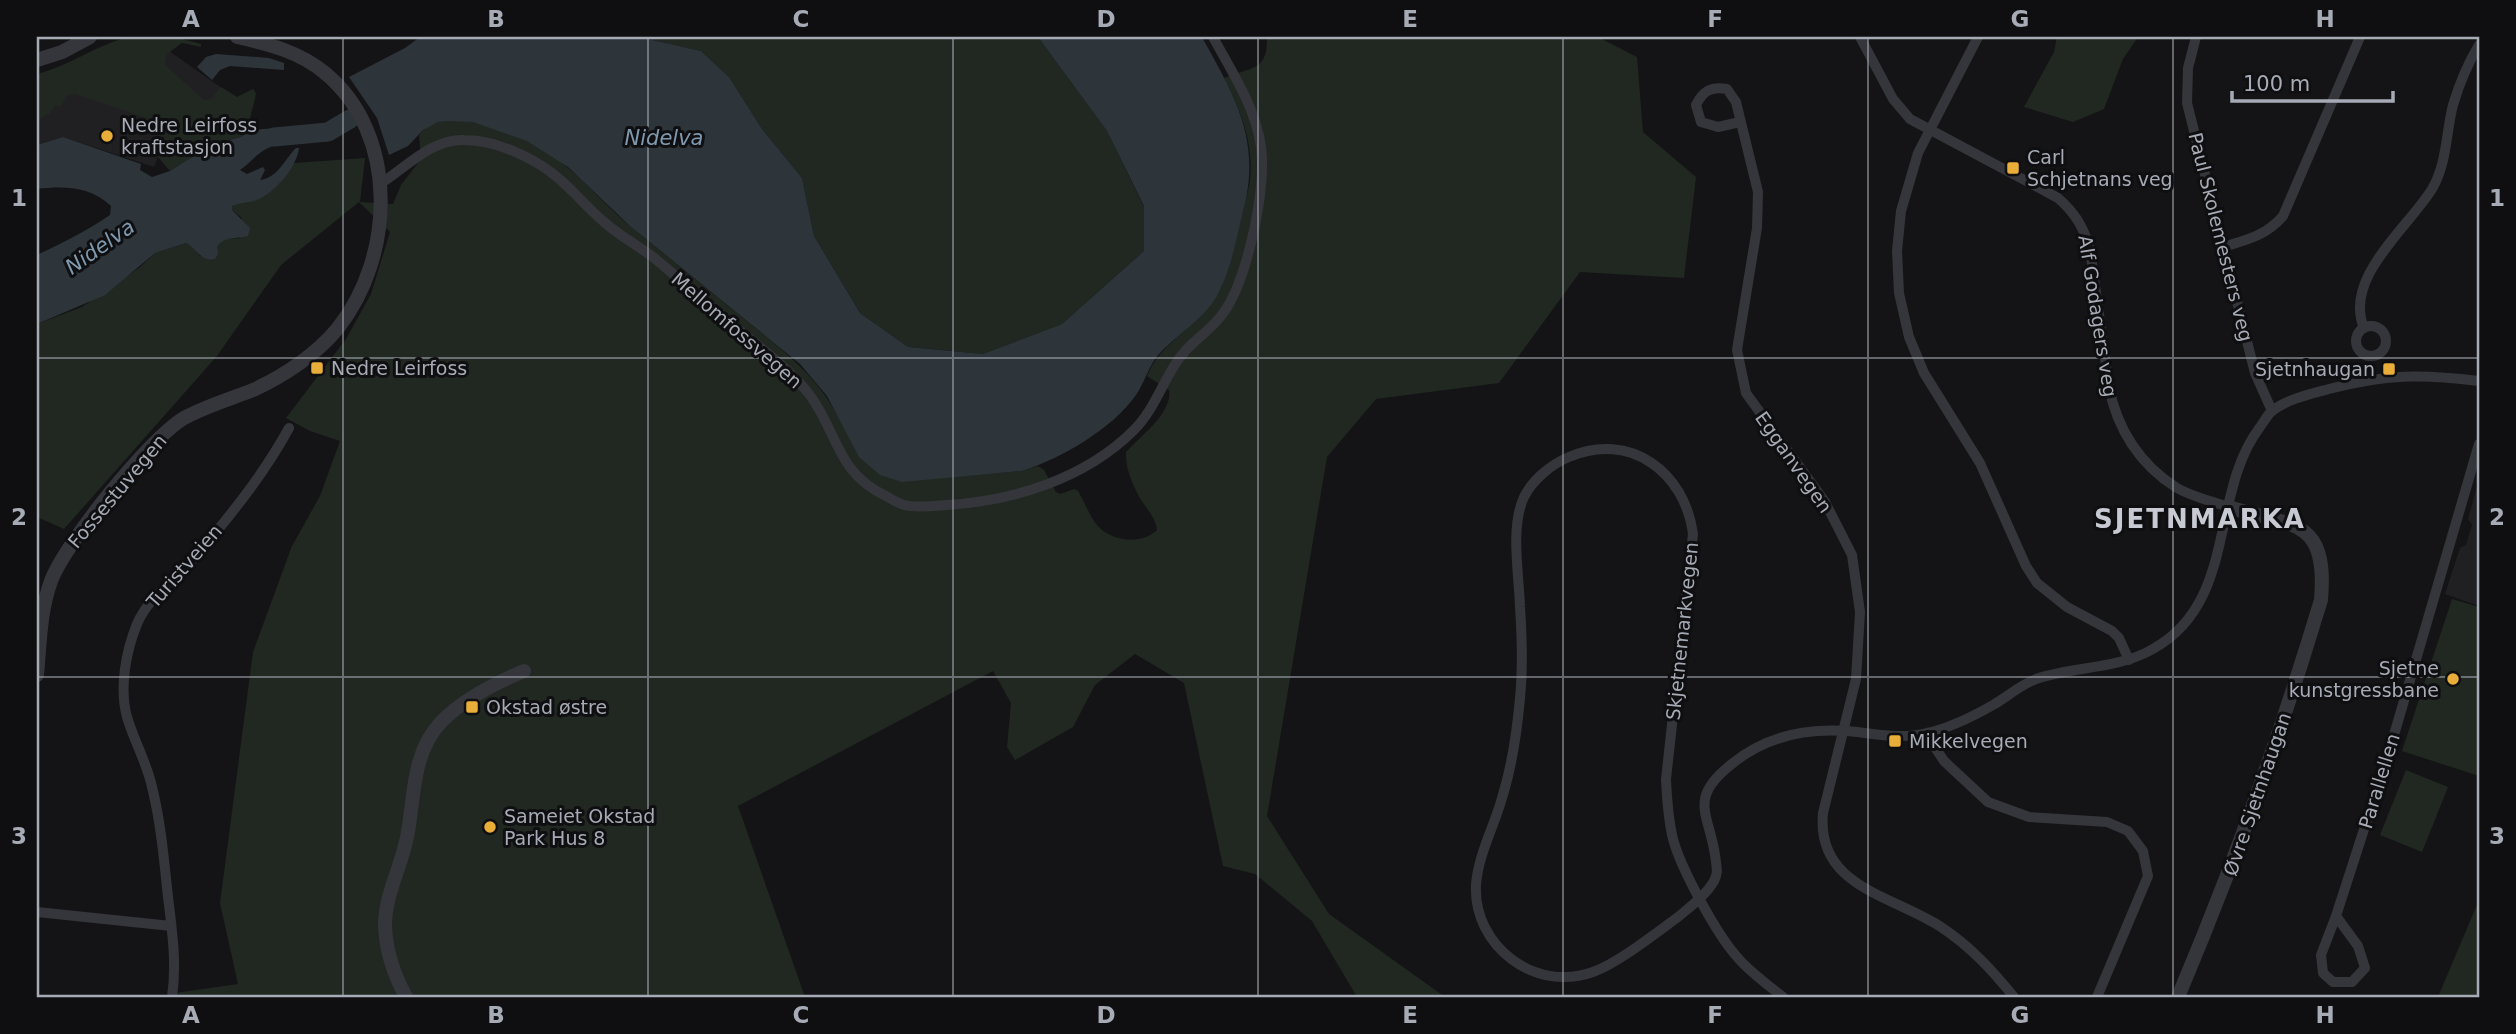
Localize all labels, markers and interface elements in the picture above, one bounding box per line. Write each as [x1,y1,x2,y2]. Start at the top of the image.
text: A [182,6,200,32]
text: B [487,6,505,32]
text: C [793,6,809,32]
text: D [1096,6,1116,32]
text: E [1402,6,1418,32]
text: F [1707,6,1723,32]
text: G [2011,6,2029,32]
text: H [2315,6,2335,32]
scale bar [2232,60,2394,104]
text: 100 m [2243,72,2310,96]
place label: Nedre Leirfoss kraftstasjon [121,114,257,158]
water label: Nidelva [625,126,703,150]
marker: Nedre Leirfoss kraftstasjon [99,128,115,144]
street label: Paul Skolemesters veg [2184,130,2258,344]
place label: Carl Schjetnans veg [2027,146,2173,190]
marker: Carl Schjetnans veg [2005,160,2021,176]
text: 1 [11,185,27,211]
text: 1 [2489,185,2505,211]
water label: Nidelva [61,215,139,279]
street label: Alf Godagers veg [2074,234,2122,398]
street label: Mellomfossvegen [667,267,807,393]
place label: Nedre Leirfoss [331,357,467,379]
place label: Sjetnhaugan [2255,358,2375,380]
marker: Nedre Leirfoss [309,360,325,376]
marker: Sjetnhaugan [2381,361,2397,377]
street label: Egganvegen [1751,407,1837,517]
street label: Fossestuvegen [63,430,171,552]
text: 2 [11,504,27,530]
district label: SJETNMARKA [2094,504,2306,534]
text: 2 [2489,504,2505,530]
street label: Turistveien [141,520,226,613]
street label: Skjetnemarkvegen [1662,541,1702,721]
place label: Sjetne kunstgressbane [2289,657,2439,701]
marker: Sjetne kunstgressbane [2445,671,2461,687]
place label: Okstad østre [486,696,607,718]
marker: Okstad østre [464,699,480,715]
street label: Øvre Sjetnhaugan [2219,709,2295,879]
place label: Mikkelvegen [1909,730,2028,752]
street label: Parallellen [2354,731,2404,831]
marker: Mikkelvegen [1887,733,1903,749]
place label: Sameiet Okstad Park Hus 8 [504,805,655,849]
marker: Sameiet Okstad Park Hus 8 [482,819,498,835]
text: 3 [11,823,27,849]
text: 3 [2489,823,2505,849]
text: A [182,1002,200,1028]
text: B [487,1002,505,1028]
text: C [793,1002,809,1028]
text: D [1096,1002,1116,1028]
text: E [1402,1002,1418,1028]
text: F [1707,1002,1723,1028]
text: G [2011,1002,2029,1028]
text: H [2315,1002,2335,1028]

